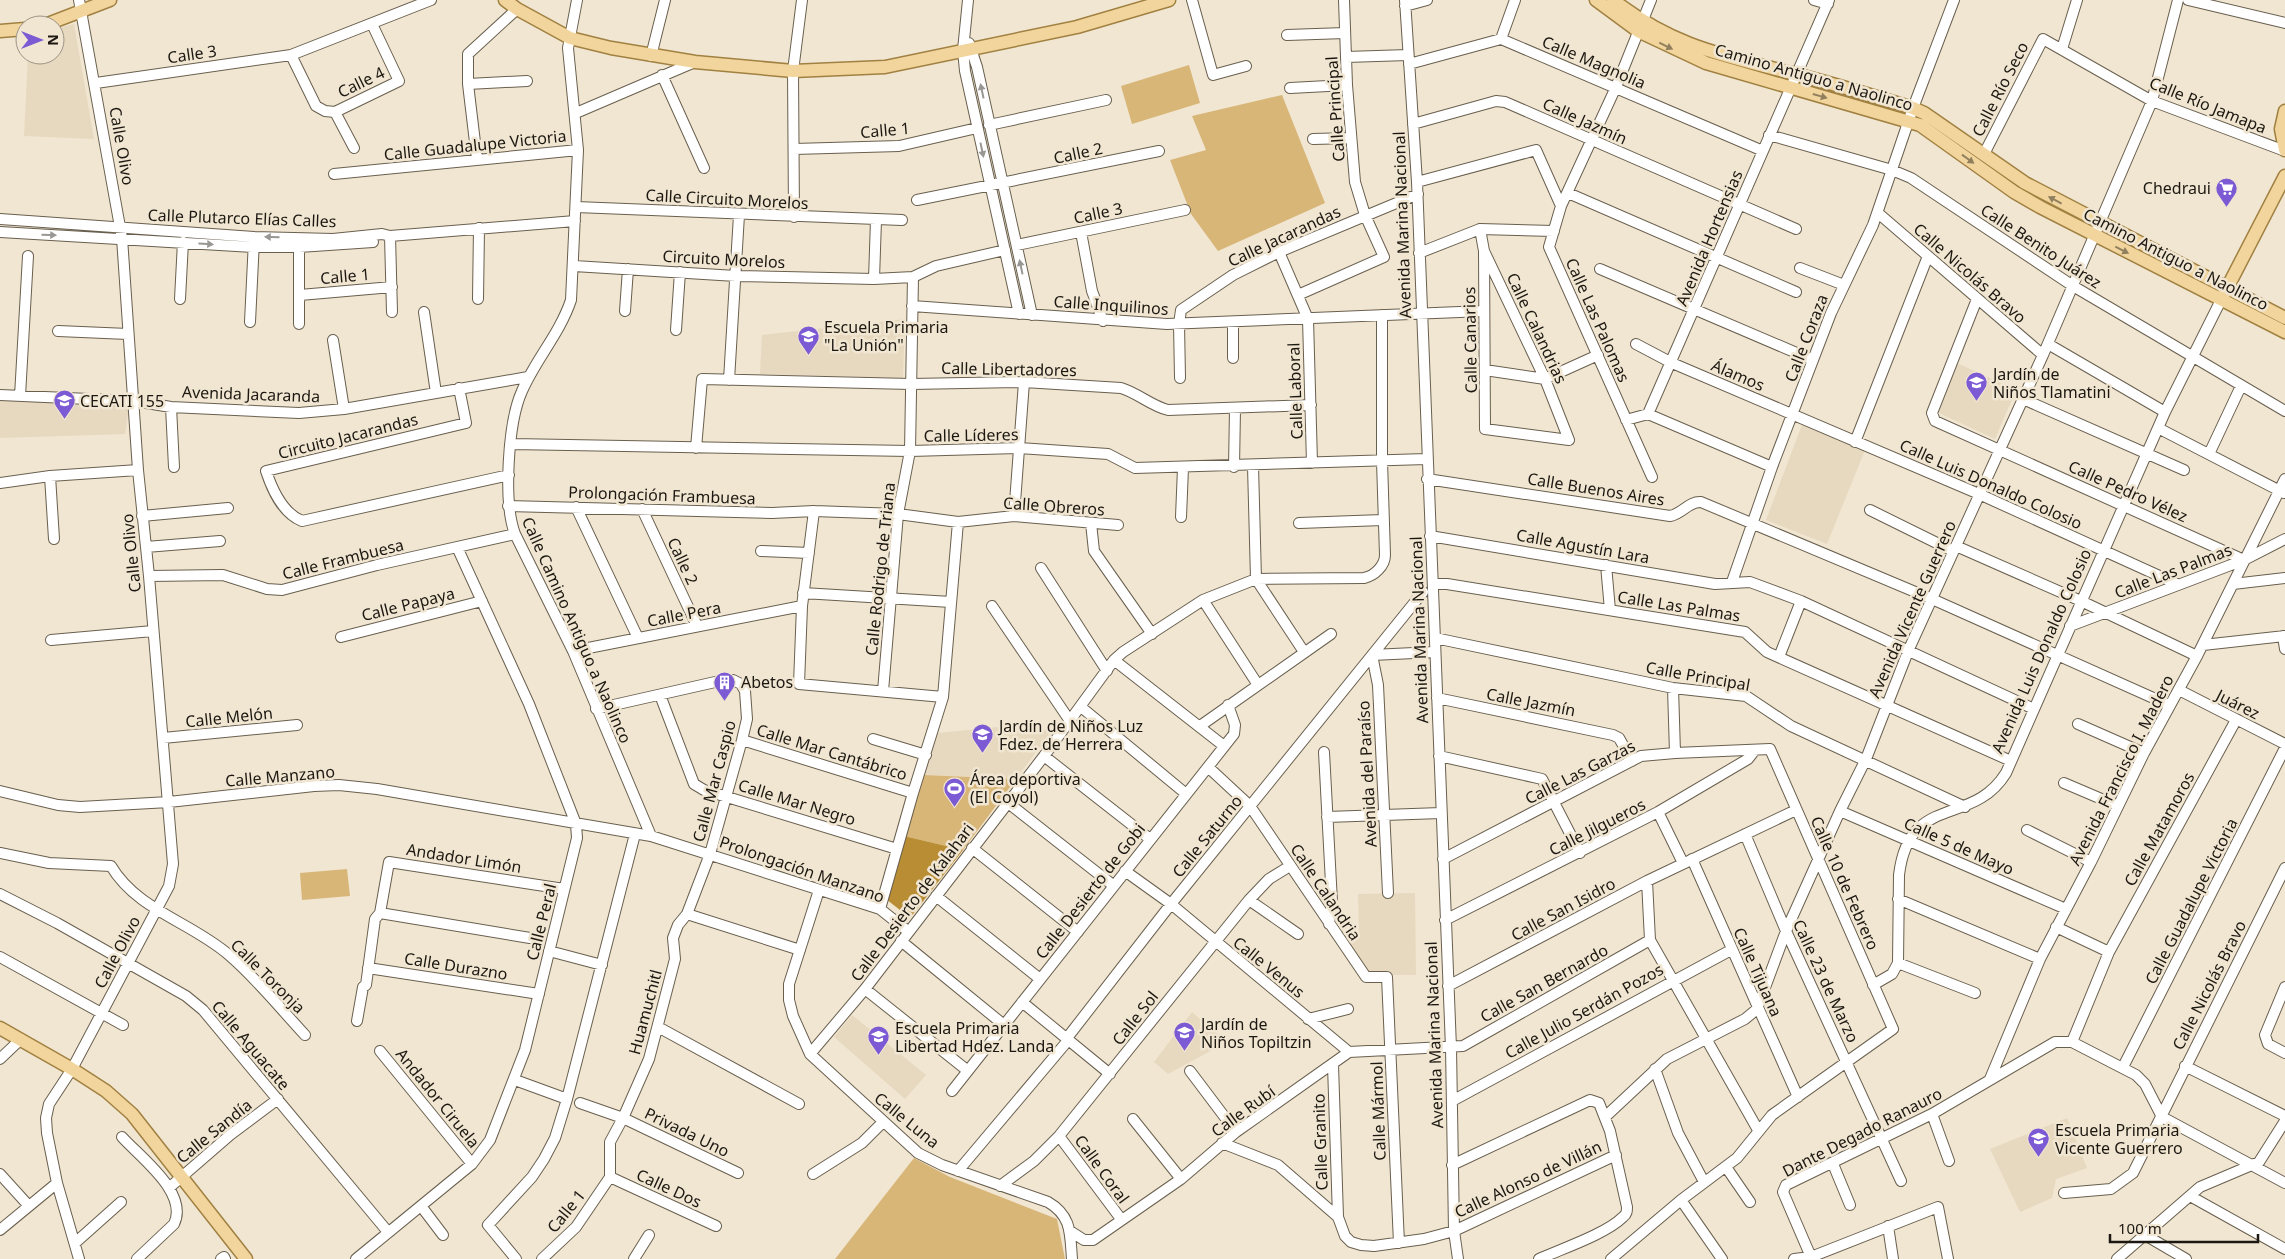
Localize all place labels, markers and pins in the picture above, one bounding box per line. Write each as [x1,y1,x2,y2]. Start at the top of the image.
supermarket icon: Chedraui [2215,176,2239,207]
place label: Chedraui [2143,177,2211,199]
place label: Escuela Primaria "La Unión" [824,316,948,356]
school or university icon: Escuela Primaria "La Unión" [796,324,820,355]
place label: Jardín de Niños Tlamatini [1991,363,2111,403]
school or university icon: Jardín de Niños Tlamatini [1965,371,1989,402]
school or university icon: CECATI 155 [52,389,76,420]
place label: CECATI 155 [80,390,164,412]
building icon: Abetos [713,670,737,701]
place label: Abetos [741,671,793,693]
place label: Jardín de Niños Luz Fdez. de Herrera [997,715,1143,755]
school or university icon: Jardín de Niños Luz Fdez. de Herrera [971,723,995,754]
place label: Área deportiva (El Coyol) [970,768,1081,808]
sports icon: Área deportiva (El Coyol) [942,776,966,807]
place label: Jardín de Niños Topiltzin [1199,1013,1312,1053]
place label: Escuela Primaria Libertad Hdez. Landa [895,1017,1054,1057]
school or university icon: Jardín de Niños Topiltzin [1173,1021,1197,1052]
school or university icon: Escuela Primaria Libertad Hdez. Landa [867,1025,891,1056]
place label: Escuela Primaria Vicente Guerrero [2055,1119,2183,1159]
school or university icon: Escuela Primaria Vicente Guerrero [2027,1127,2051,1158]

